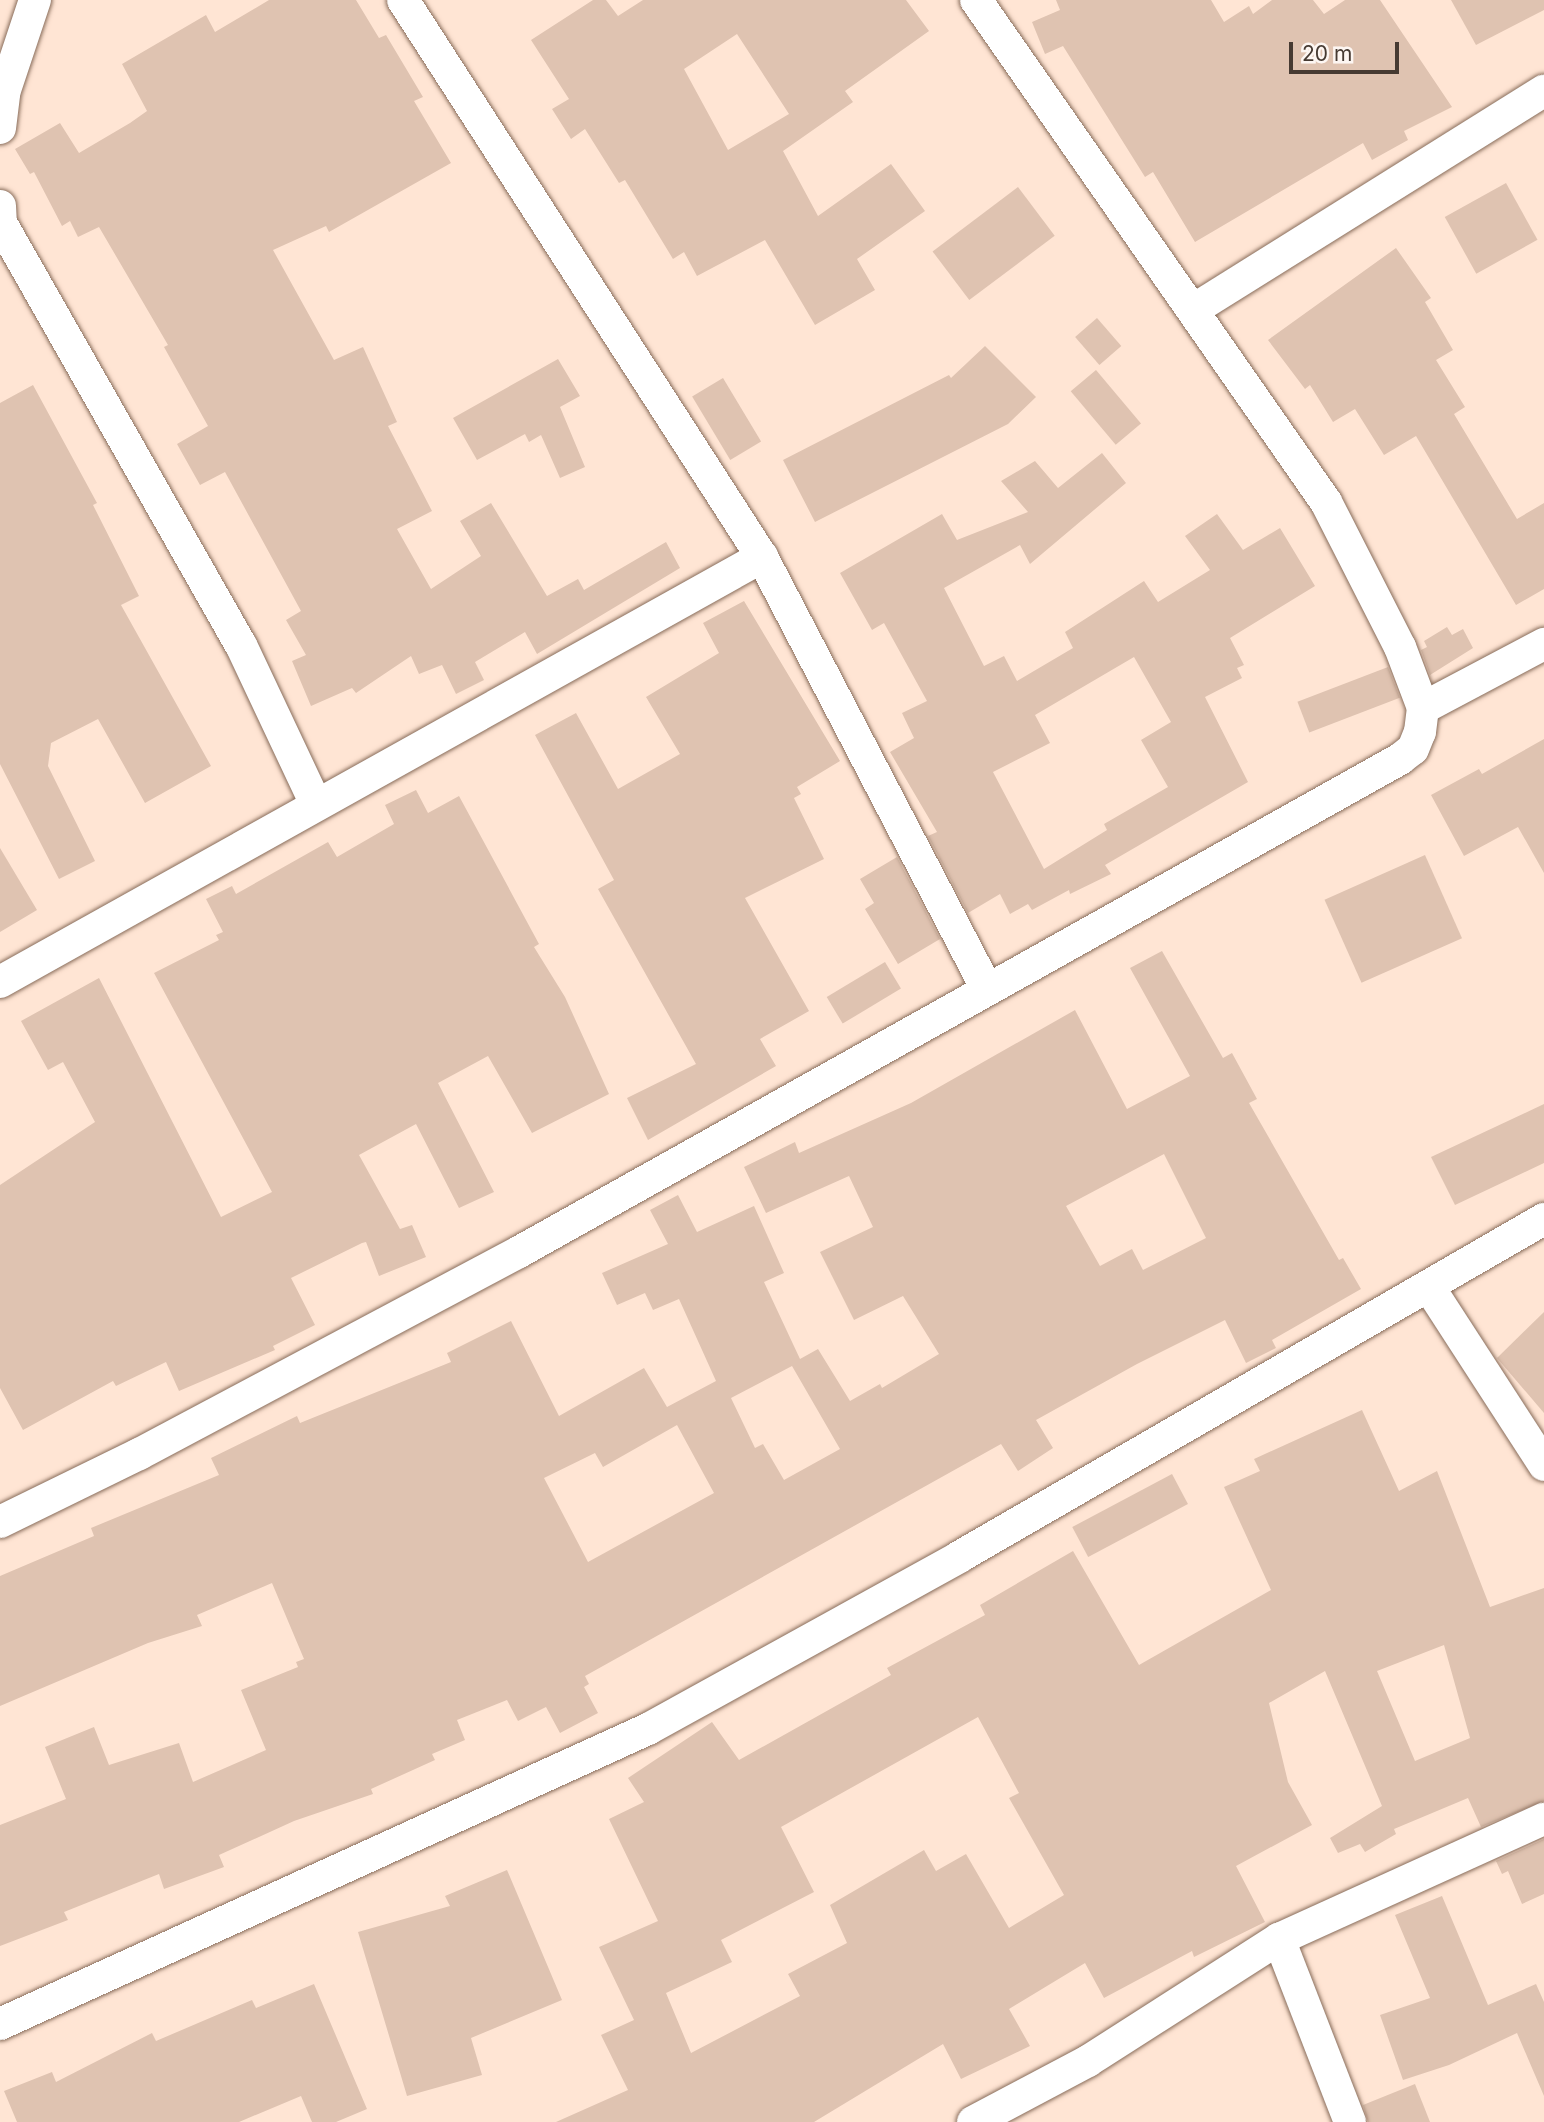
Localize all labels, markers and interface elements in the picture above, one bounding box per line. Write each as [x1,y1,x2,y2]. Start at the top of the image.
scale bar [1292,28,1402,72]
text: 20 m [1302,41,1352,66]

